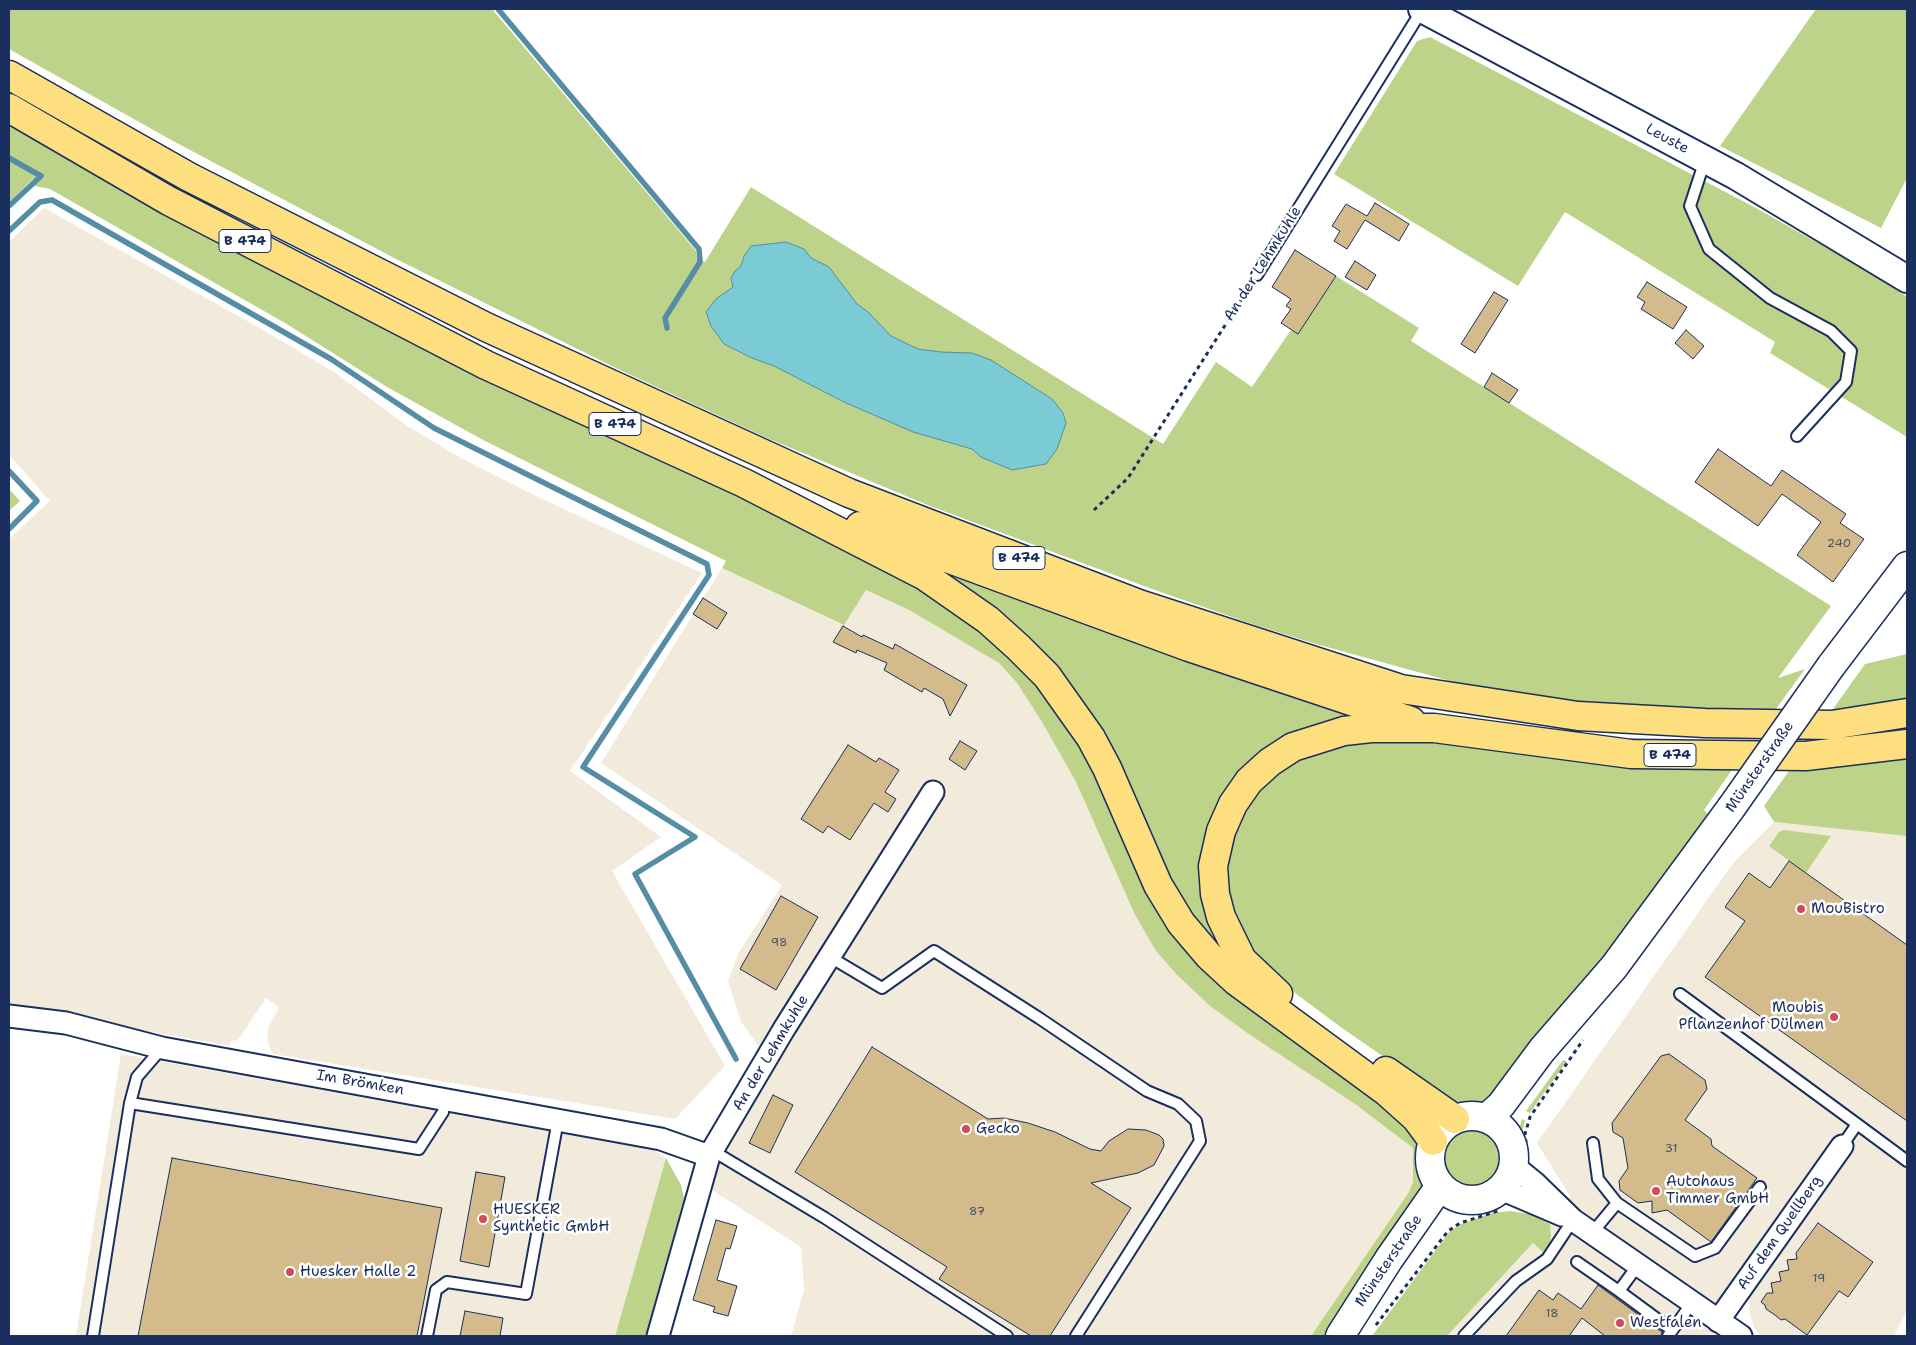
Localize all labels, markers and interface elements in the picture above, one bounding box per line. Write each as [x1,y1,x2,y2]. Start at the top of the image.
street label: Leuste [1642,120,1692,158]
street label: An der Lehmkuhle [1220,203,1306,325]
road number: B 474 [219,230,271,252]
road number: B 474 [589,412,641,436]
house number: 240 [1827,537,1851,551]
road number: B 474 [993,546,1045,570]
street label: Münsterstraße [1722,718,1798,816]
road number: B 474 [1644,744,1696,766]
place label: MouBistro [1811,900,1885,918]
marker: MouBistro [1795,903,1807,915]
house number: 98 [771,936,787,950]
street label: An der Lehmkuhle [729,992,813,1114]
place label: Moubis Pflanzenhof Dülmen [1678,999,1824,1034]
marker: Moubis Pflanzenhof Dülmen [1828,1011,1840,1023]
street label: Im Brömken [315,1066,405,1100]
place label: Gecko [976,1120,1020,1138]
marker: Gecko [960,1123,972,1135]
house number: 31 [1665,1142,1677,1156]
street label: Auf dem Quellberg [1734,1172,1826,1294]
place label: Autohaus Timmer GmbH [1666,1173,1769,1208]
marker: Autohaus Timmer GmbH [1650,1185,1662,1197]
place label: HUESKER Synthetic GmbH [493,1201,609,1236]
house number: 87 [969,1205,985,1219]
street label: Münsterstraße [1352,1212,1426,1310]
marker: HUESKER Synthetic GmbH [477,1213,489,1225]
place label: Huesker Halle 2 [300,1263,416,1281]
marker: Huesker Halle 2 [284,1266,296,1278]
house number: 19 [1813,1272,1825,1286]
house number: 18 [1545,1307,1559,1321]
place label: Westfalen [1630,1314,1701,1332]
marker: Westfalen [1614,1317,1626,1329]

